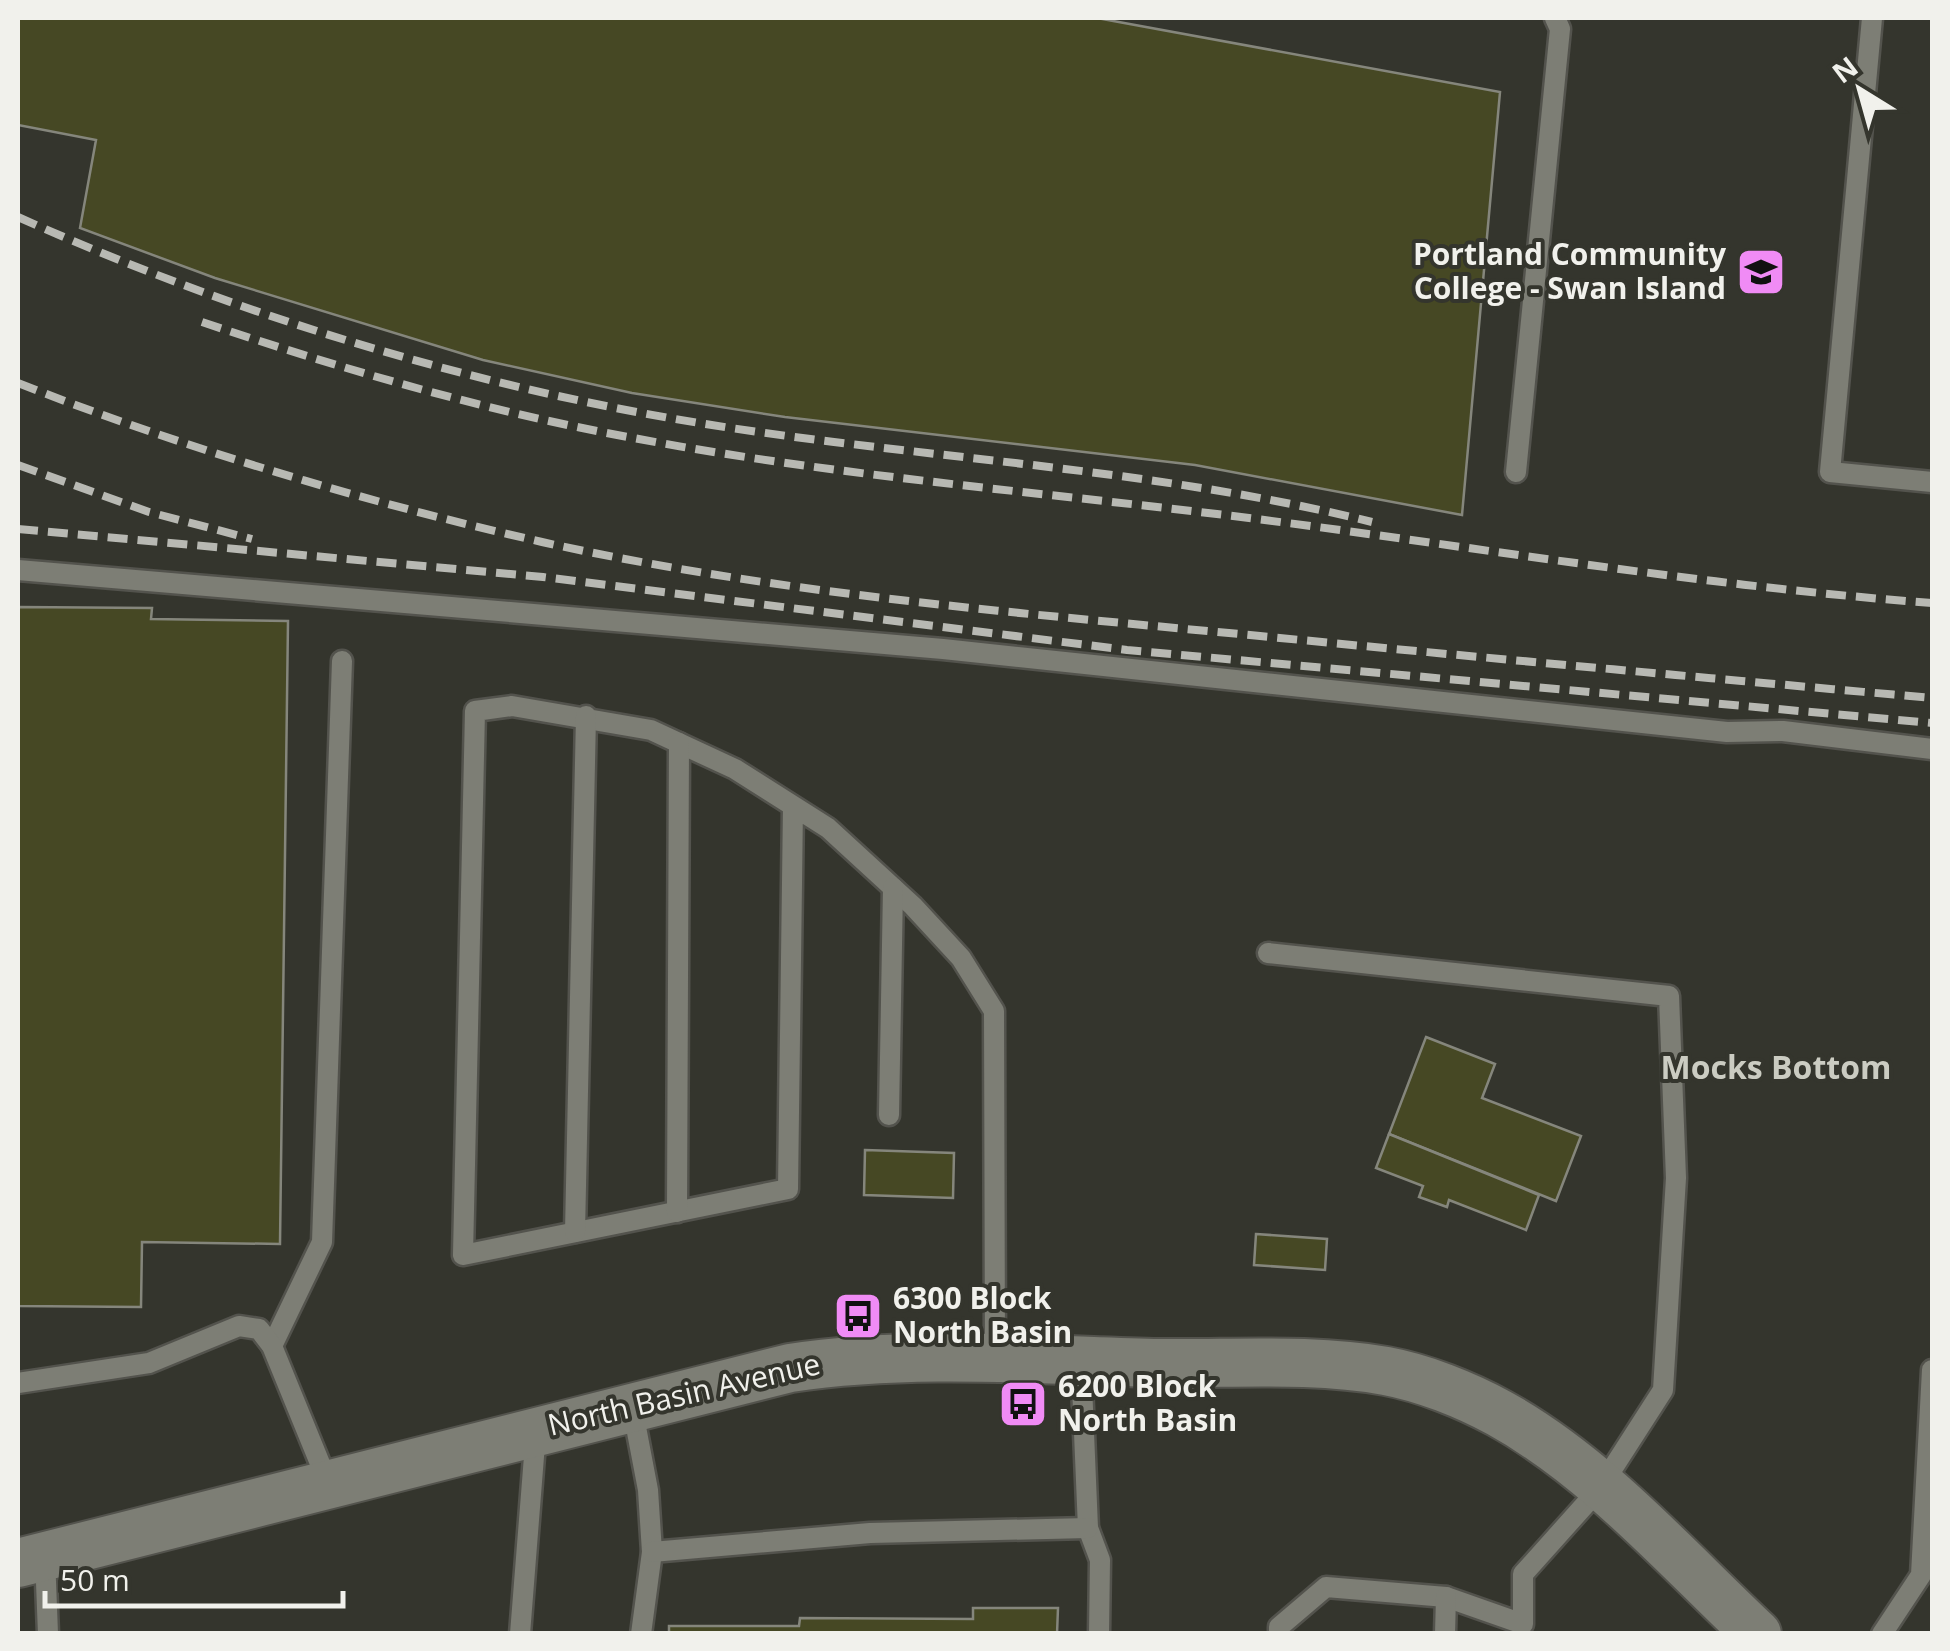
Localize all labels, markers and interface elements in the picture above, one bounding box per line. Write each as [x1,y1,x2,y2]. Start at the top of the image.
north arrow [1810,40,1910,140]
text: N [1824,47,1865,91]
place label: Portland Community College - Swan Island [1413,233,1727,308]
school or university icon: Portland Community College - Swan Island [1735,246,1787,298]
district label: Mocks Bottom [1661,1045,1891,1088]
place label: 6300 Block North Basin [893,1277,1072,1352]
bus stop icon: 6300 Block North Basin [832,1290,884,1342]
street label: North Basin Avenue [543,1342,824,1445]
place label: 6200 Block North Basin [1058,1365,1237,1440]
bus stop icon: 6200 Block North Basin [997,1378,1049,1430]
scale bar [45,1546,342,1608]
text: 50 m [60,1559,130,1600]

